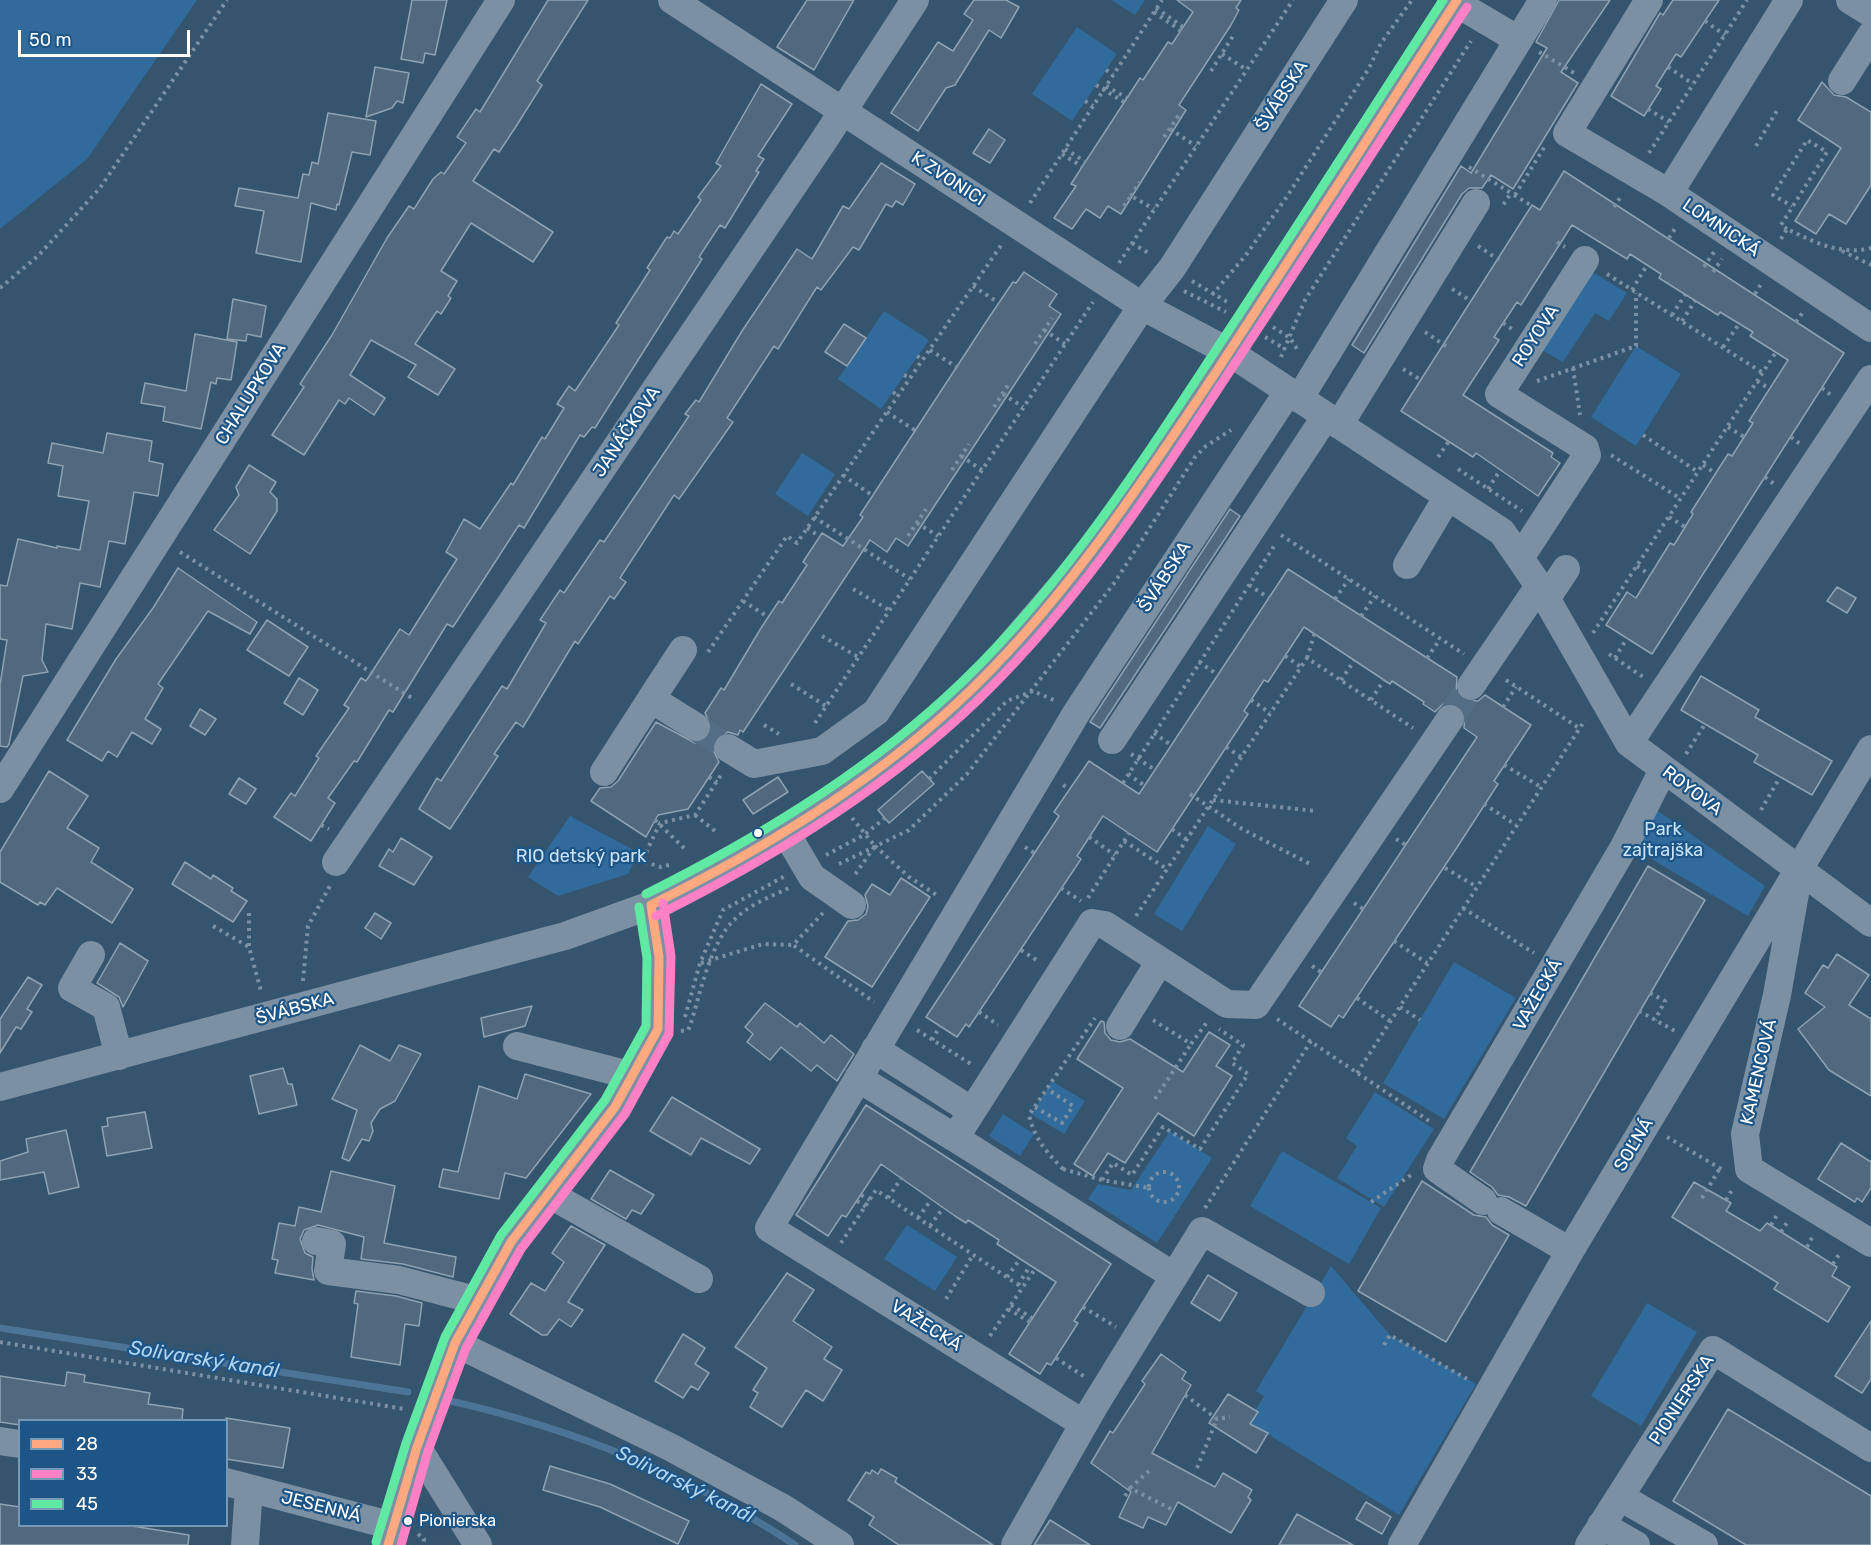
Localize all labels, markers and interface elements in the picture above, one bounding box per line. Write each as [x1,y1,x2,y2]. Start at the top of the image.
scale bar [21,18,194,56]
text: 50 m [29,29,72,51]
street label: ŠVÁBSKA [1251,57,1313,135]
street label: K ZVONICI [907,147,989,211]
street label: LOMNICKÁ [1678,194,1764,262]
street label: ROYOVA [1508,301,1564,371]
street label: CHALUPKOVA [211,339,291,449]
street label: JANÁČKOVA [589,383,665,481]
street label: ŠVÁBSKA [1134,538,1196,616]
street label: ROYOVA [1658,762,1726,820]
park label: Park zajtrajška [1623,819,1703,862]
unlabelled marker [752,827,764,839]
park label: RIO detský park [516,846,646,868]
street label: VAŽECKÁ [1509,955,1567,1035]
street label: ŠVÁBSKA [254,988,336,1030]
street label: KAMENCOVÁ [1736,1017,1782,1127]
street label: SOĽNÁ [1610,1115,1658,1175]
street label: VAŽECKÁ [887,1296,965,1356]
water label: Solivarský kanál [127,1336,281,1384]
street label: PIONIERSKA [1645,1351,1719,1449]
legend [18,1419,228,1527]
text: 28 [76,1433,98,1455]
water label: Solivarský kanál [612,1441,758,1529]
text: 33 [76,1463,98,1485]
street label: JESENNÁ [279,1487,363,1527]
text: 45 [76,1493,98,1515]
place label: Pionierska [419,1511,496,1531]
marker: Pionierska [402,1515,414,1527]

